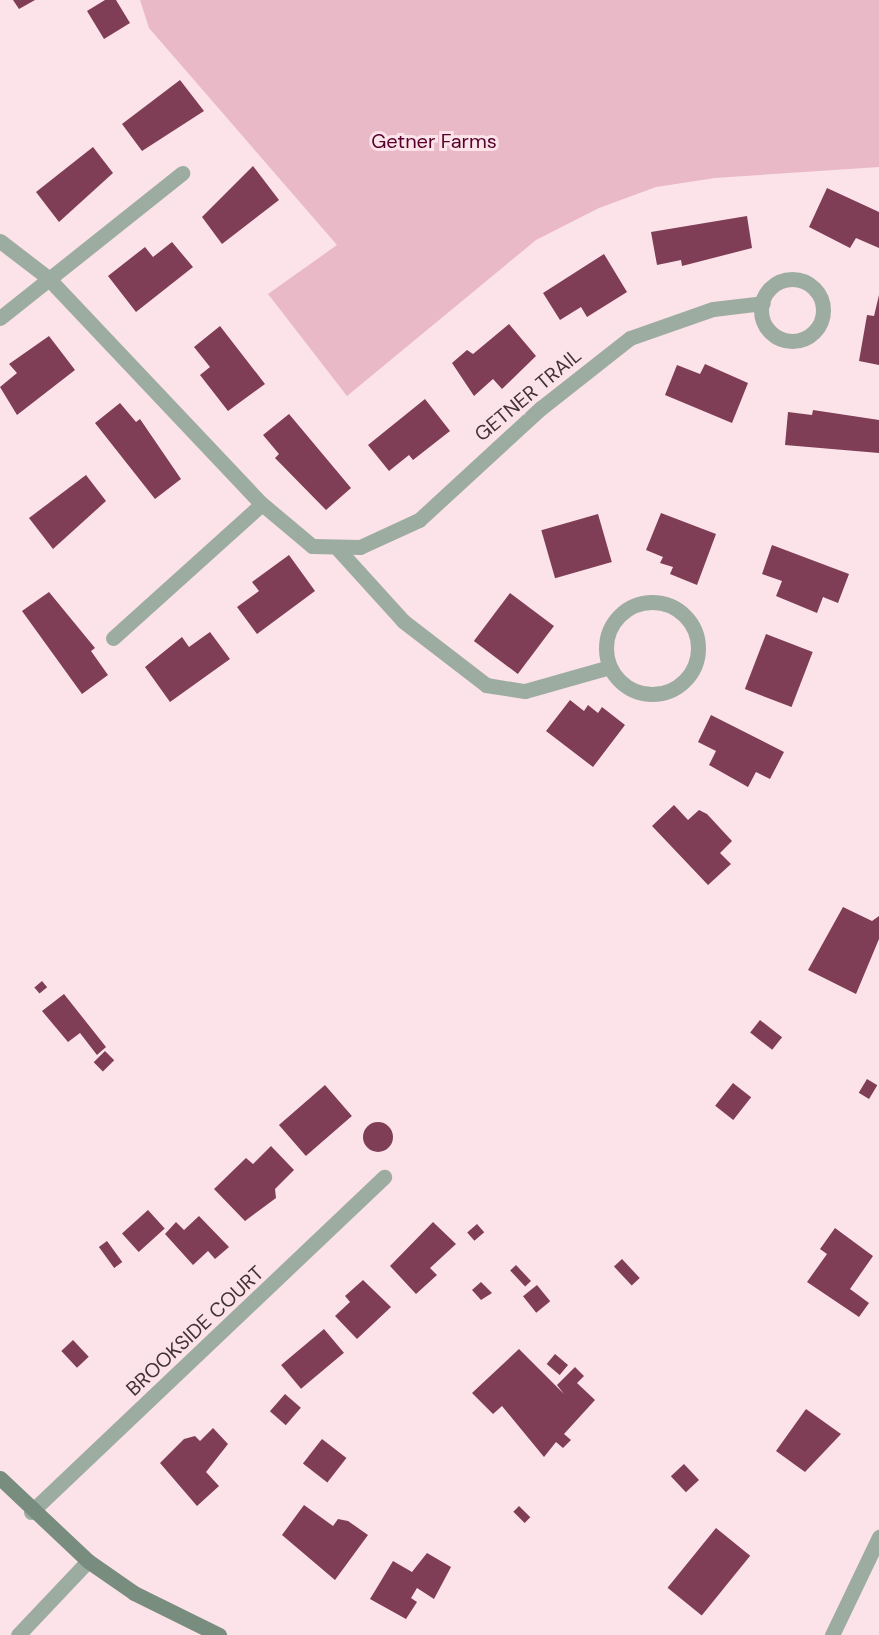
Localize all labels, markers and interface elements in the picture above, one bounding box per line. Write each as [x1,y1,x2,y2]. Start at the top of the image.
park label: Getner Farms [371,129,497,153]
street label: GETNER TRAIL [470,344,586,446]
street label: BROOKSIDE COURT [121,1261,269,1401]

